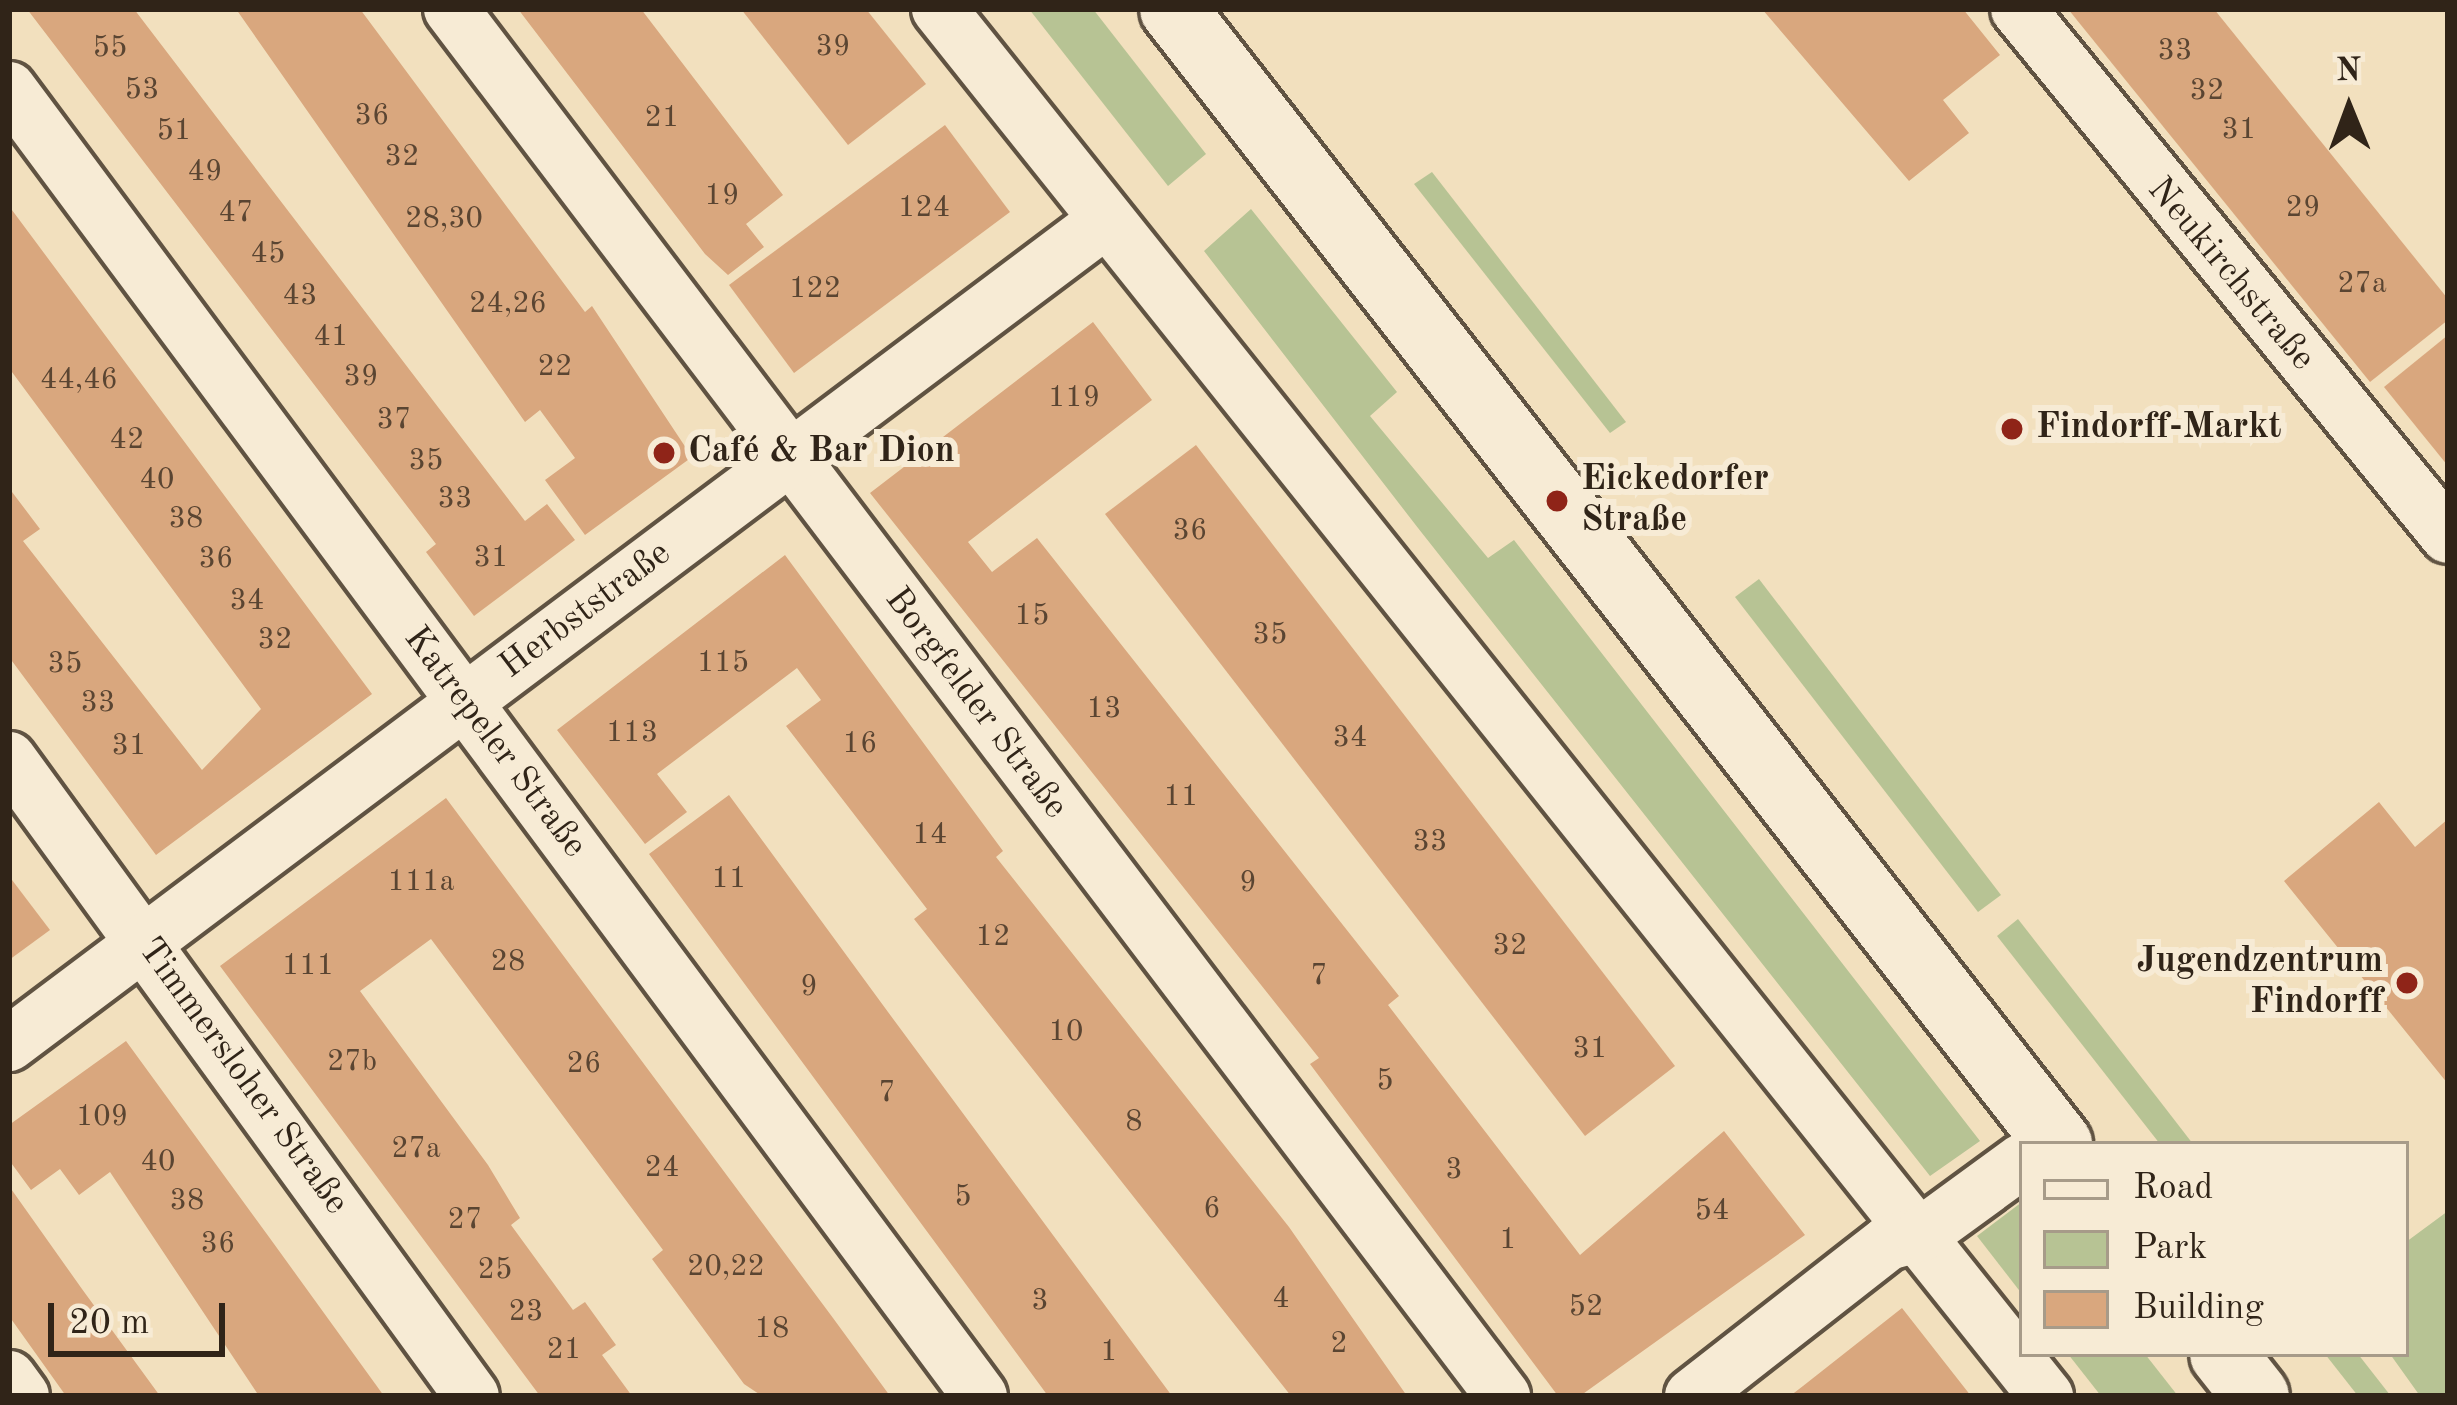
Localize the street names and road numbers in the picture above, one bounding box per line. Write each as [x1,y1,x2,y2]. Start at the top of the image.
street label: Neukirchstraße [2137,170,2323,380]
street label: Herbststraße [492,533,680,689]
street label: Borgfelder Straße [874,580,1076,828]
street label: Katrepeler Straße [393,619,595,867]
street label: Timmersloher Straße [127,930,357,1224]

